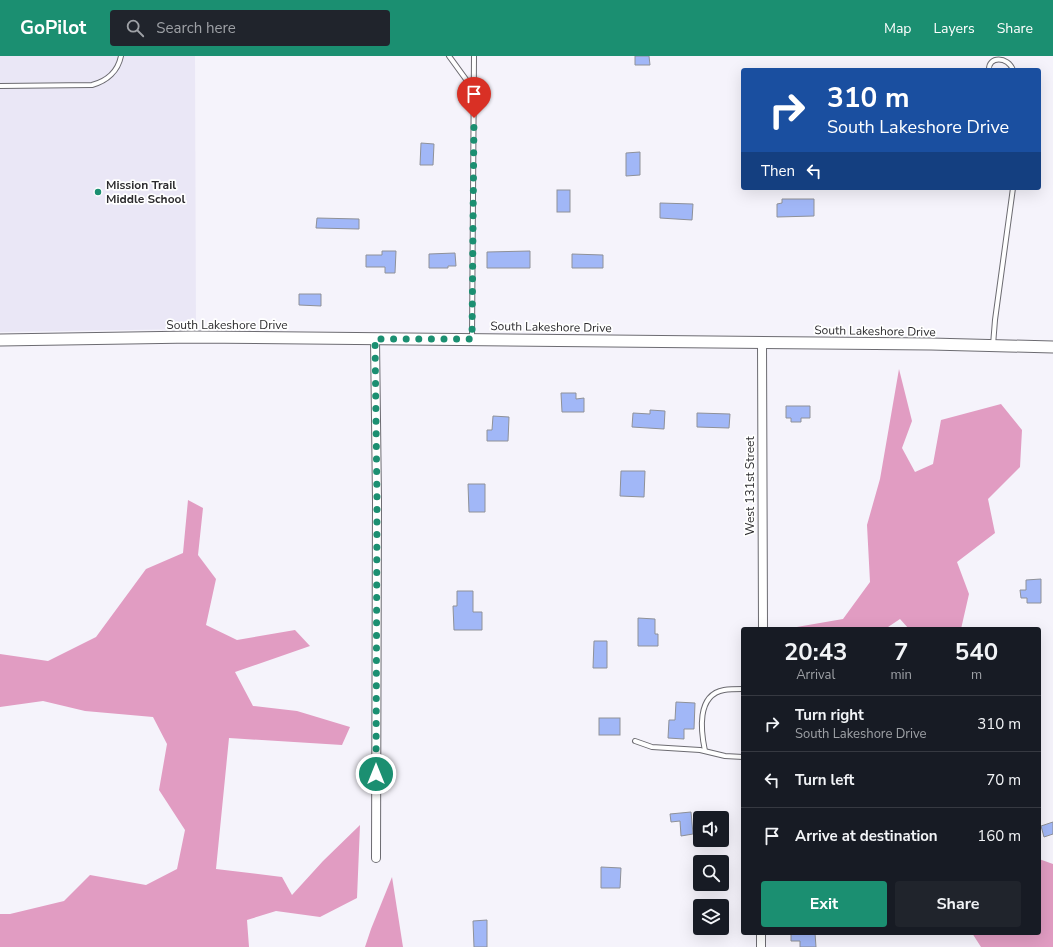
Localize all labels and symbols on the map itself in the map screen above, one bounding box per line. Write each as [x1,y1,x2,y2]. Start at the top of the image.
pin [457,77,491,118]
place label: Mission Trail Middle School [106,177,185,207]
marker: Mission Trail Middle School [93,187,103,197]
street label: South Lakeshore Drive [166,317,288,333]
street label: South Lakeshore Drive [490,318,612,336]
street label: South Lakeshore Drive [814,322,936,340]
street label: West 131st Street [742,436,758,536]
position arrow [355,753,397,795]

